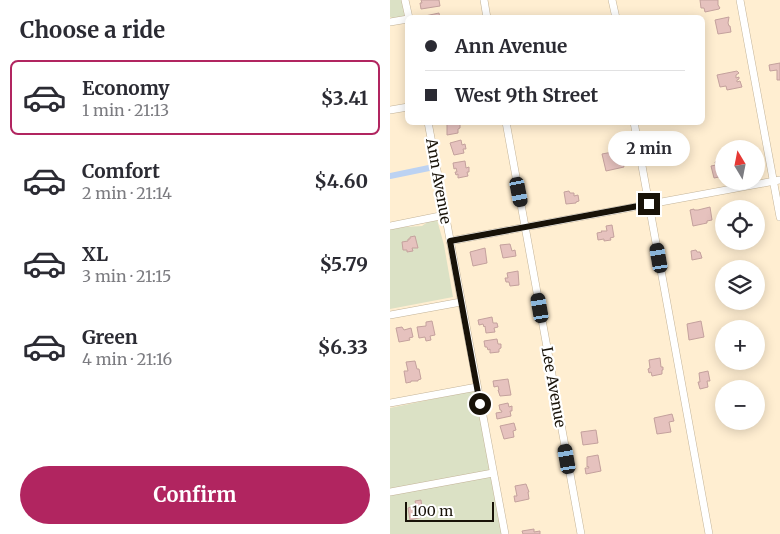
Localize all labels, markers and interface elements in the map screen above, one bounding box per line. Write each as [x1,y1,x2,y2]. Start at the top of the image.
text: Choose a ride [20,16,165,44]
text: Ann Avenue [455,34,567,58]
icon: car [22,75,67,120]
text: Economy [82,76,170,100]
text: West 9th Street [455,83,598,107]
text: $3.41 [321,86,368,110]
text: 1 min · 21:13 [82,100,169,120]
callout: 2 min [608,132,690,166]
street label: Ann Avenue [422,136,456,226]
text: 2 min [626,138,672,158]
north arrow [715,140,765,190]
map controls [715,140,765,430]
icon: car [22,158,67,203]
text: Comfort [82,159,160,183]
text: $4.60 [314,169,368,193]
car [508,176,529,208]
text: 2 min · 21:14 [82,183,172,203]
route end [638,193,660,215]
button: locate [715,200,765,250]
icon: car [22,241,67,286]
text: XL [82,242,108,266]
car [649,242,668,274]
text: $5.79 [319,252,368,276]
button: layers [715,260,765,310]
text: 3 min · 21:15 [82,266,171,286]
car [530,292,549,324]
button: + [715,320,765,370]
icon: car [22,324,67,369]
text: Green [82,325,138,349]
text: $6.33 [318,335,368,359]
street label: Lee Avenue [538,345,570,429]
text: 4 min · 21:16 [82,349,172,369]
button: − [715,380,765,430]
route start [469,393,491,415]
car [557,443,576,475]
button: Confirm [20,466,370,524]
scale bar [405,499,494,522]
text: 100 m [412,502,453,520]

